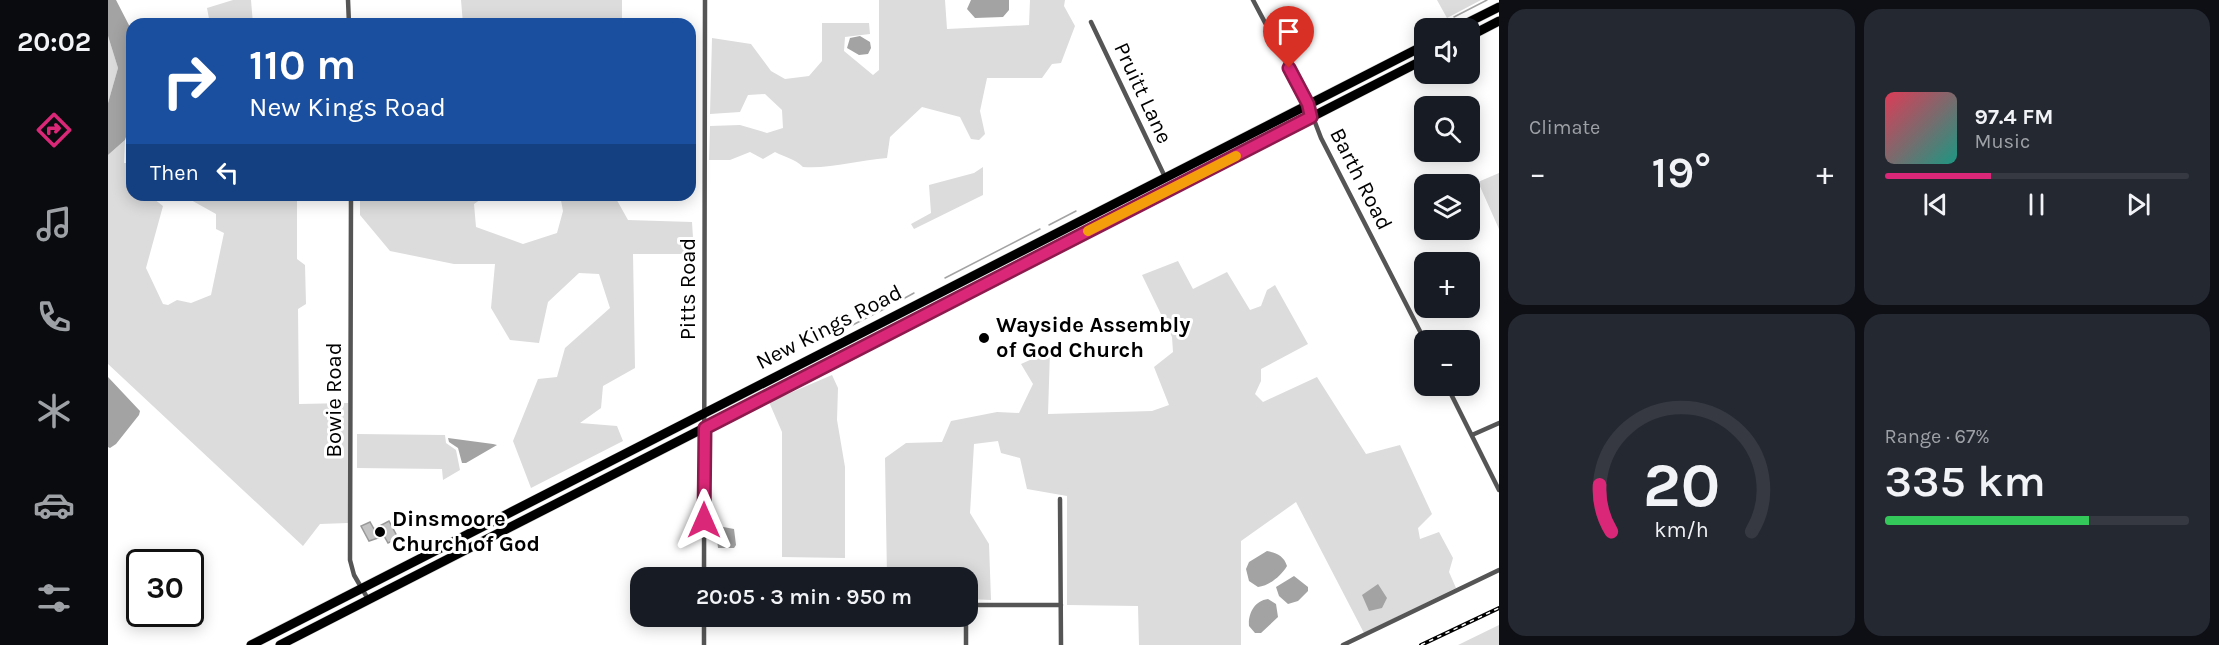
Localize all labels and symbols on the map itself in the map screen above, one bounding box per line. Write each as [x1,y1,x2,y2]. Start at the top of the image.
pin [1263,6,1314,68]
street label: Pruitt Lane [1108,38,1178,148]
street label: Barth Road [1324,124,1398,234]
street label: Pitts Road [675,238,701,340]
street label: New Kings Road [752,279,906,375]
place label: Wayside Assembly of God Church [996,312,1190,363]
marker: Wayside Assembly of God Church [977,331,991,345]
street label: Bowie Road [321,342,347,458]
position arrow [672,488,736,552]
place label: Dinsmoore Church of God [392,506,540,557]
marker: Dinsmoore Church of God [373,525,387,539]
speed limit sign: 30 [126,549,204,627]

